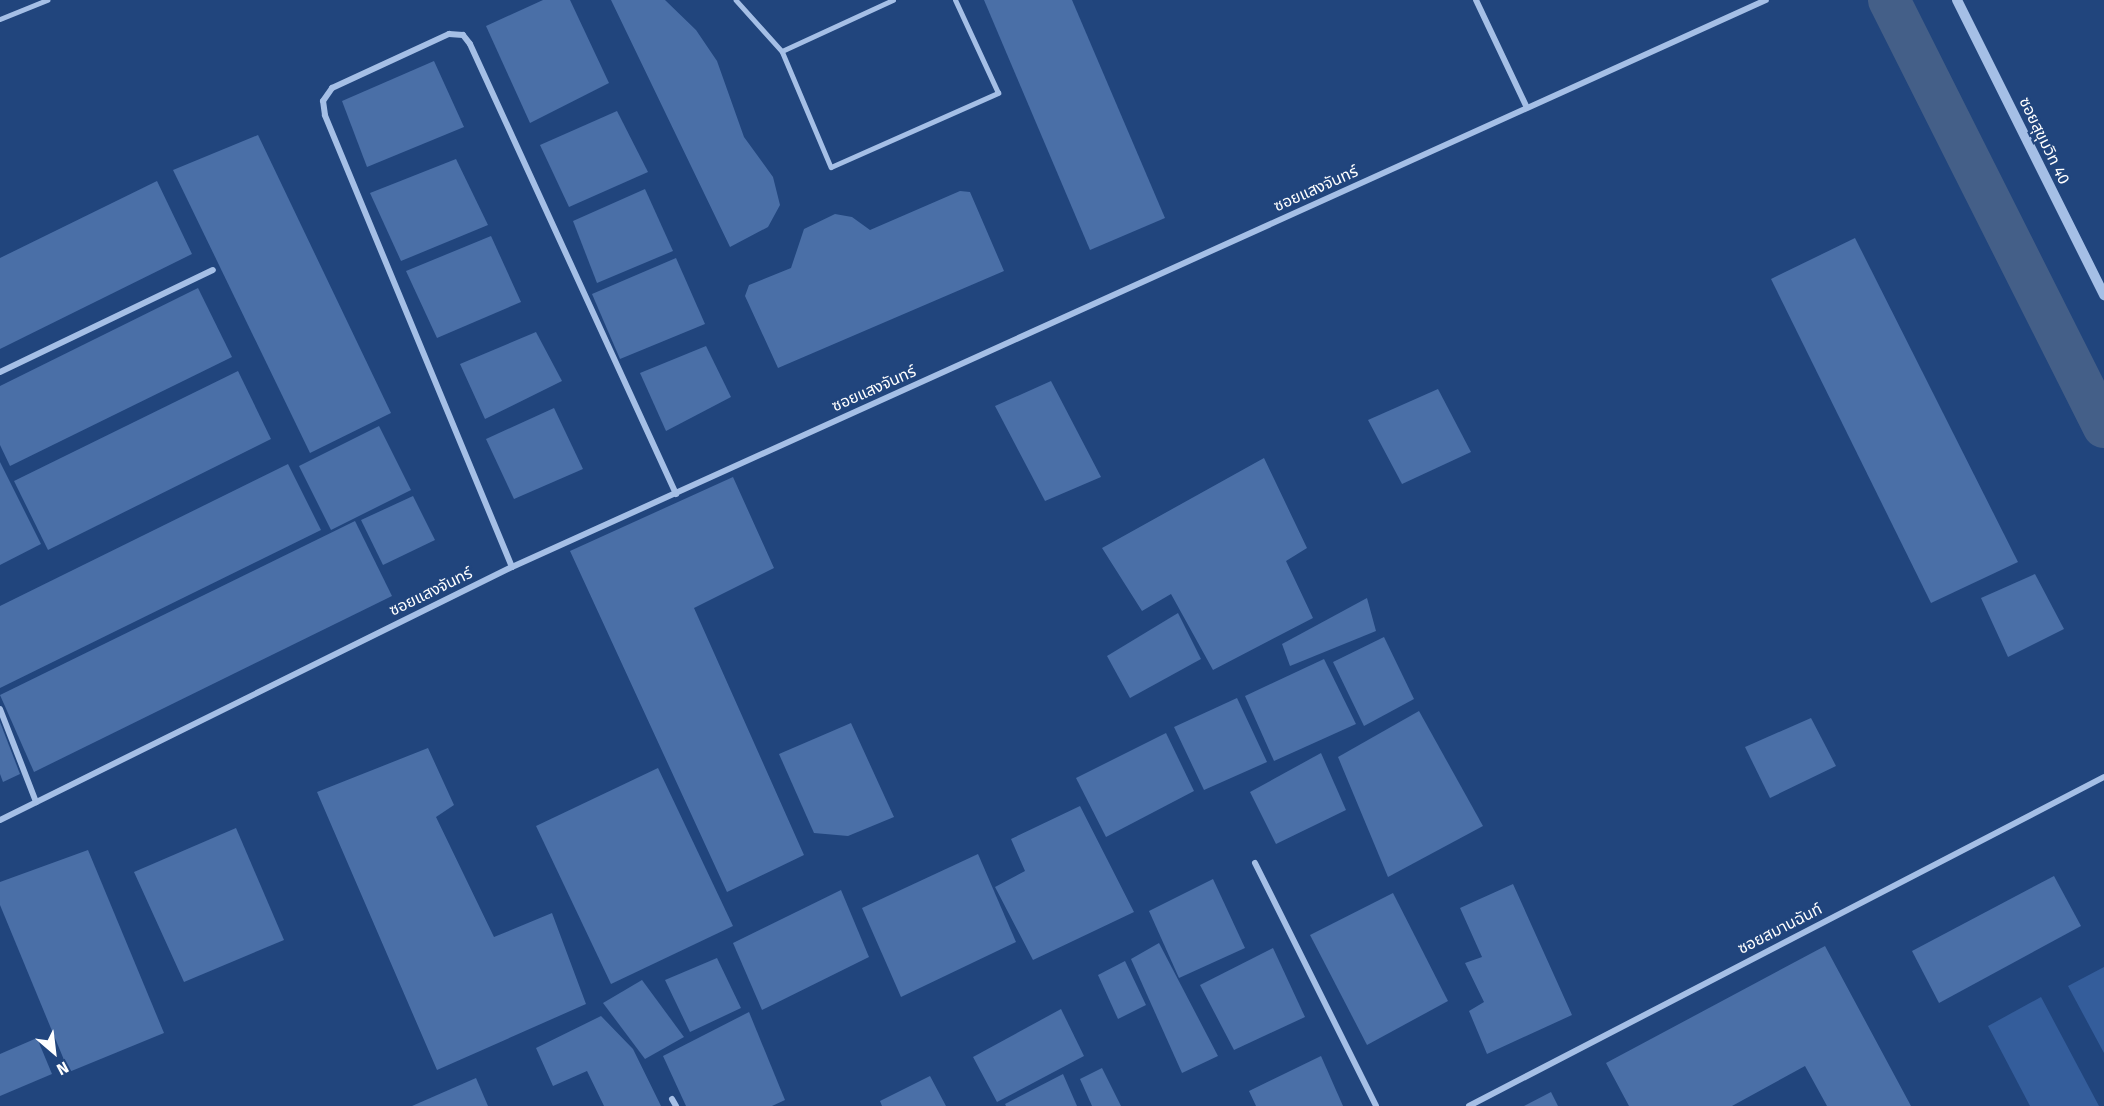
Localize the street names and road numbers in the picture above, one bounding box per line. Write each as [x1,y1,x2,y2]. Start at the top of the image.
street label: ซอยสุขุมวิท 40 [2015,94,2073,188]
street label: ซอยแสงจันทร์ [1271,162,1361,216]
street label: ซอยแสงจันทร์ [829,362,919,416]
street label: ซอยแสงจันทร์ [386,564,476,620]
street label: ซอยสมานฉันท์ [1735,900,1825,958]

